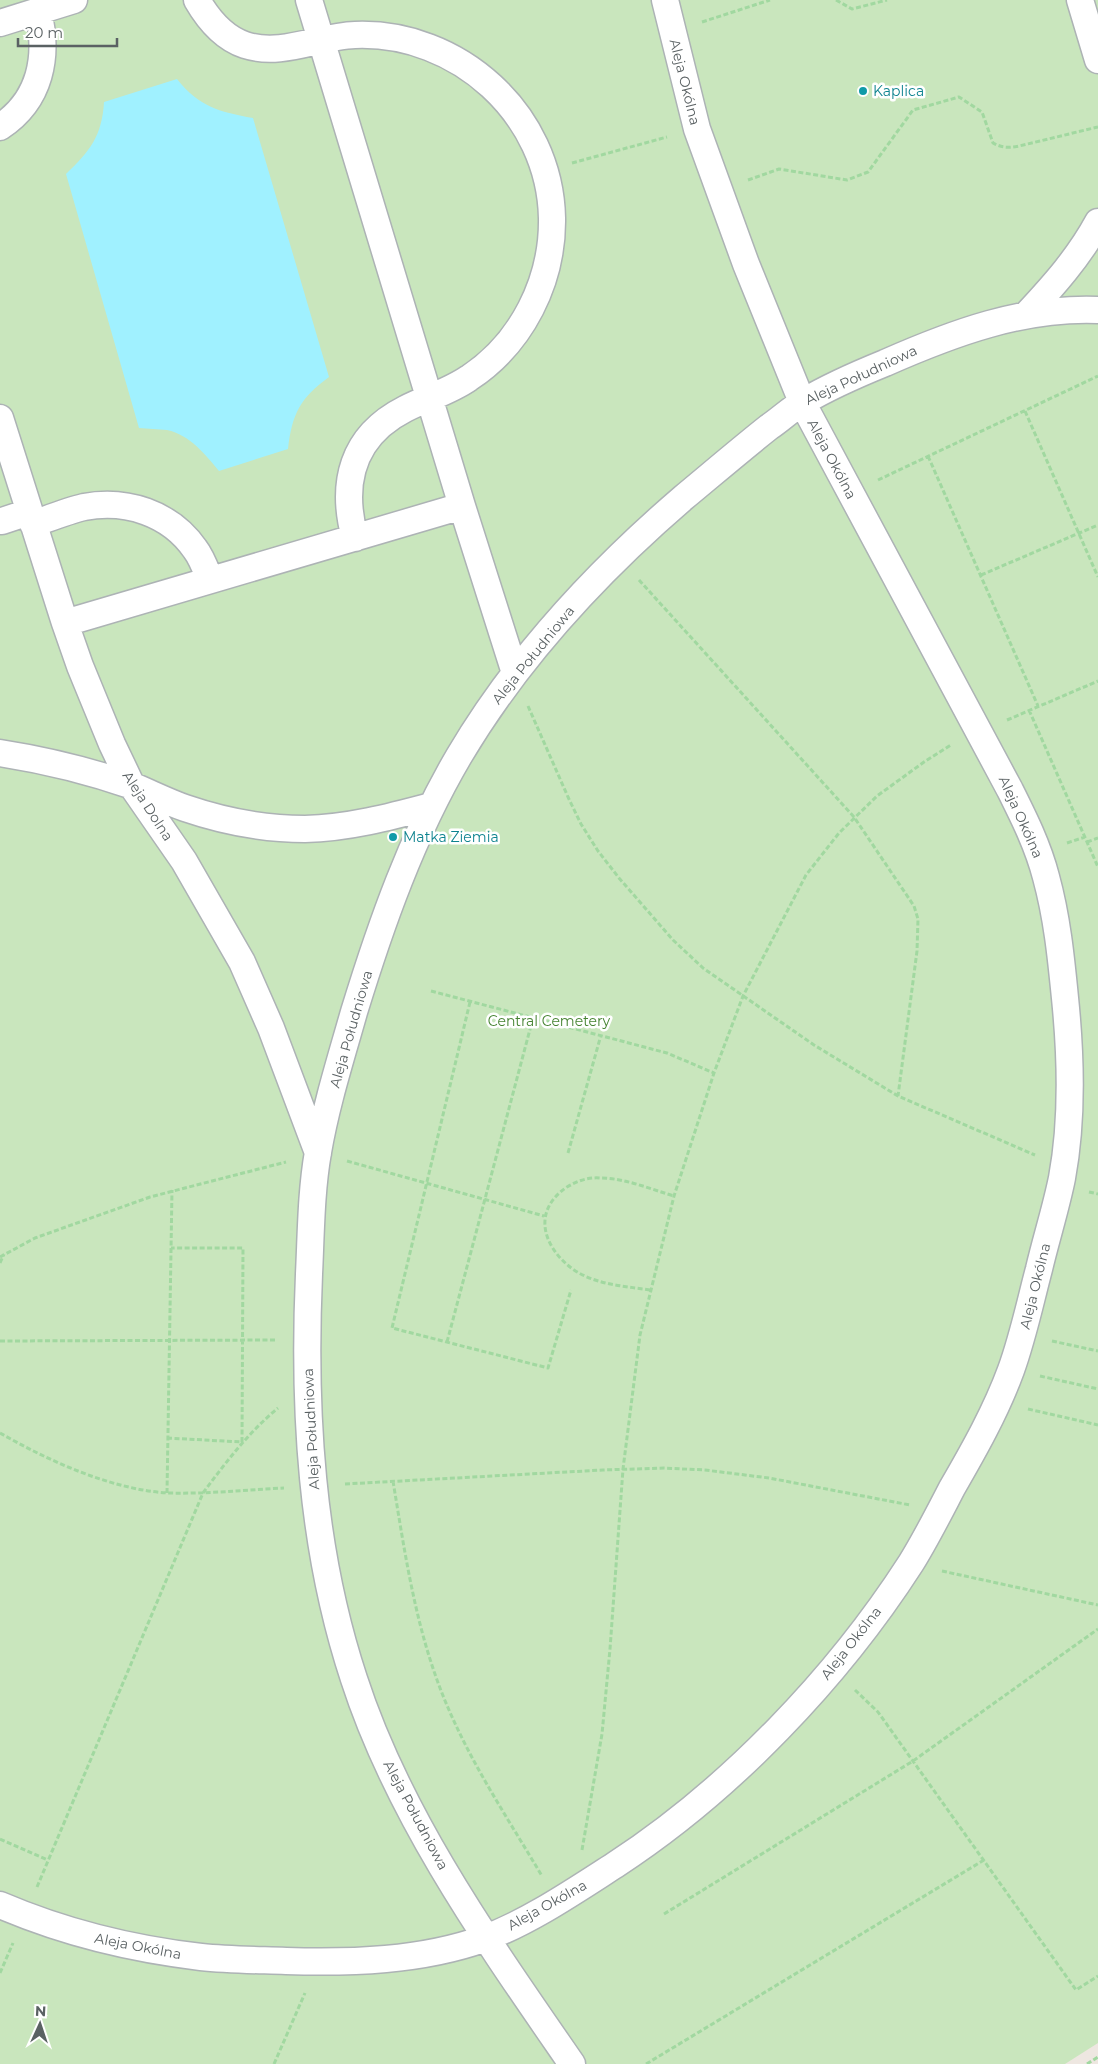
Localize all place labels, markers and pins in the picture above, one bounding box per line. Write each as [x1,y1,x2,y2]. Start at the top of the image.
place label: Kaplica [873,82,924,100]
marker: Kaplica [857,85,869,97]
place label: Matka Ziemia [403,828,499,846]
marker: Matka Ziemia [387,831,399,843]

